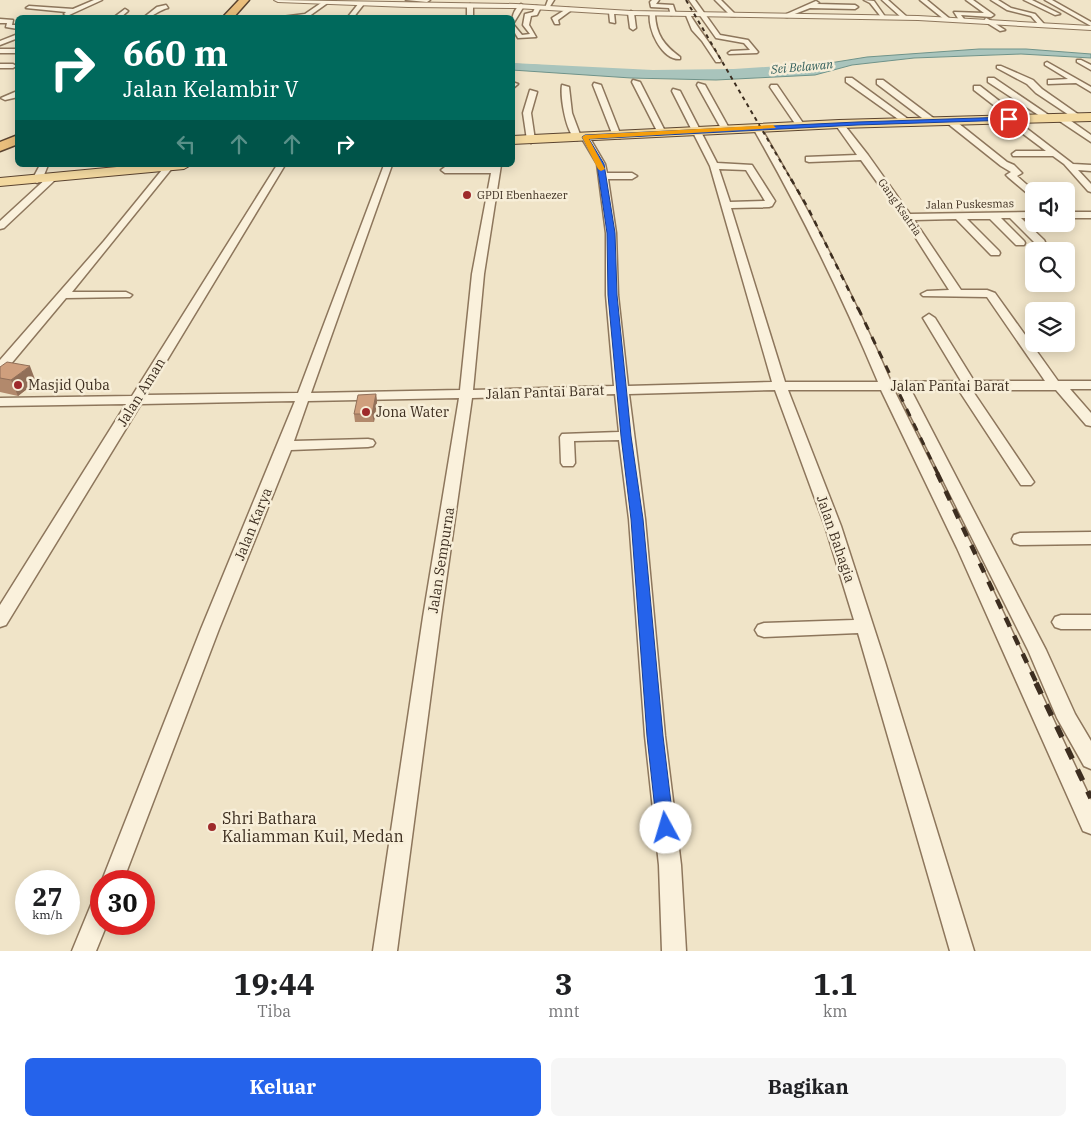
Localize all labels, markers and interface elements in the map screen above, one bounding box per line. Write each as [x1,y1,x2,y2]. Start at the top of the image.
text: 660 m [123,30,228,76]
icon: right [40,35,105,100]
water label: Sei Belawan [769,56,834,77]
text: Jalan Kelambir V [123,74,299,103]
pin [988,98,1030,140]
icon: arrive [995,105,1023,133]
icon: left [172,130,200,158]
icon: ahead [225,130,253,158]
icon: ahead [278,130,306,158]
icon: right [331,130,359,158]
street label: Gang Ksatria [875,176,925,238]
map controls [1025,182,1075,352]
button: sound [1025,182,1075,232]
place label: GPDI Ebenhaezer [477,188,568,202]
marker: GPDI Ebenhaezer [461,189,473,201]
street label: Jalan Puskesmas [926,196,1014,212]
button: search [1025,242,1075,292]
button: layers [1025,302,1075,352]
street label: Jalan Aman [113,354,169,430]
place label: Masjid Quba [28,376,110,394]
street label: Jalan Pantai Barat [890,377,1010,395]
marker: Masjid Quba [12,379,24,391]
street label: Jalan Pantai Barat [485,381,605,403]
place label: Jona Water [376,403,450,421]
marker: Jona Water [360,406,372,418]
street label: Jalan Karya [230,485,276,563]
street label: Jalan Bahagia [813,493,859,585]
street label: Jalan Sempurna [424,505,458,614]
position arrow [639,801,691,853]
place label: Shri Bathara Kaliamman Kuil, Medan [222,808,404,846]
marker: Shri Bathara Kaliamman Kuil, Medan [206,821,218,833]
speed limit sign: 30 [90,870,155,935]
text: 27 [32,880,63,913]
text: km/h [32,907,63,922]
text: 19:44 [234,964,315,1003]
text: 3 [555,964,573,1003]
text: 1.1 [813,964,857,1003]
text: Tiba [257,1001,291,1021]
text: mnt [548,1001,579,1021]
text: km [823,1001,847,1021]
button: Keluar [25,1058,541,1116]
button: Bagikan [551,1058,1066,1116]

